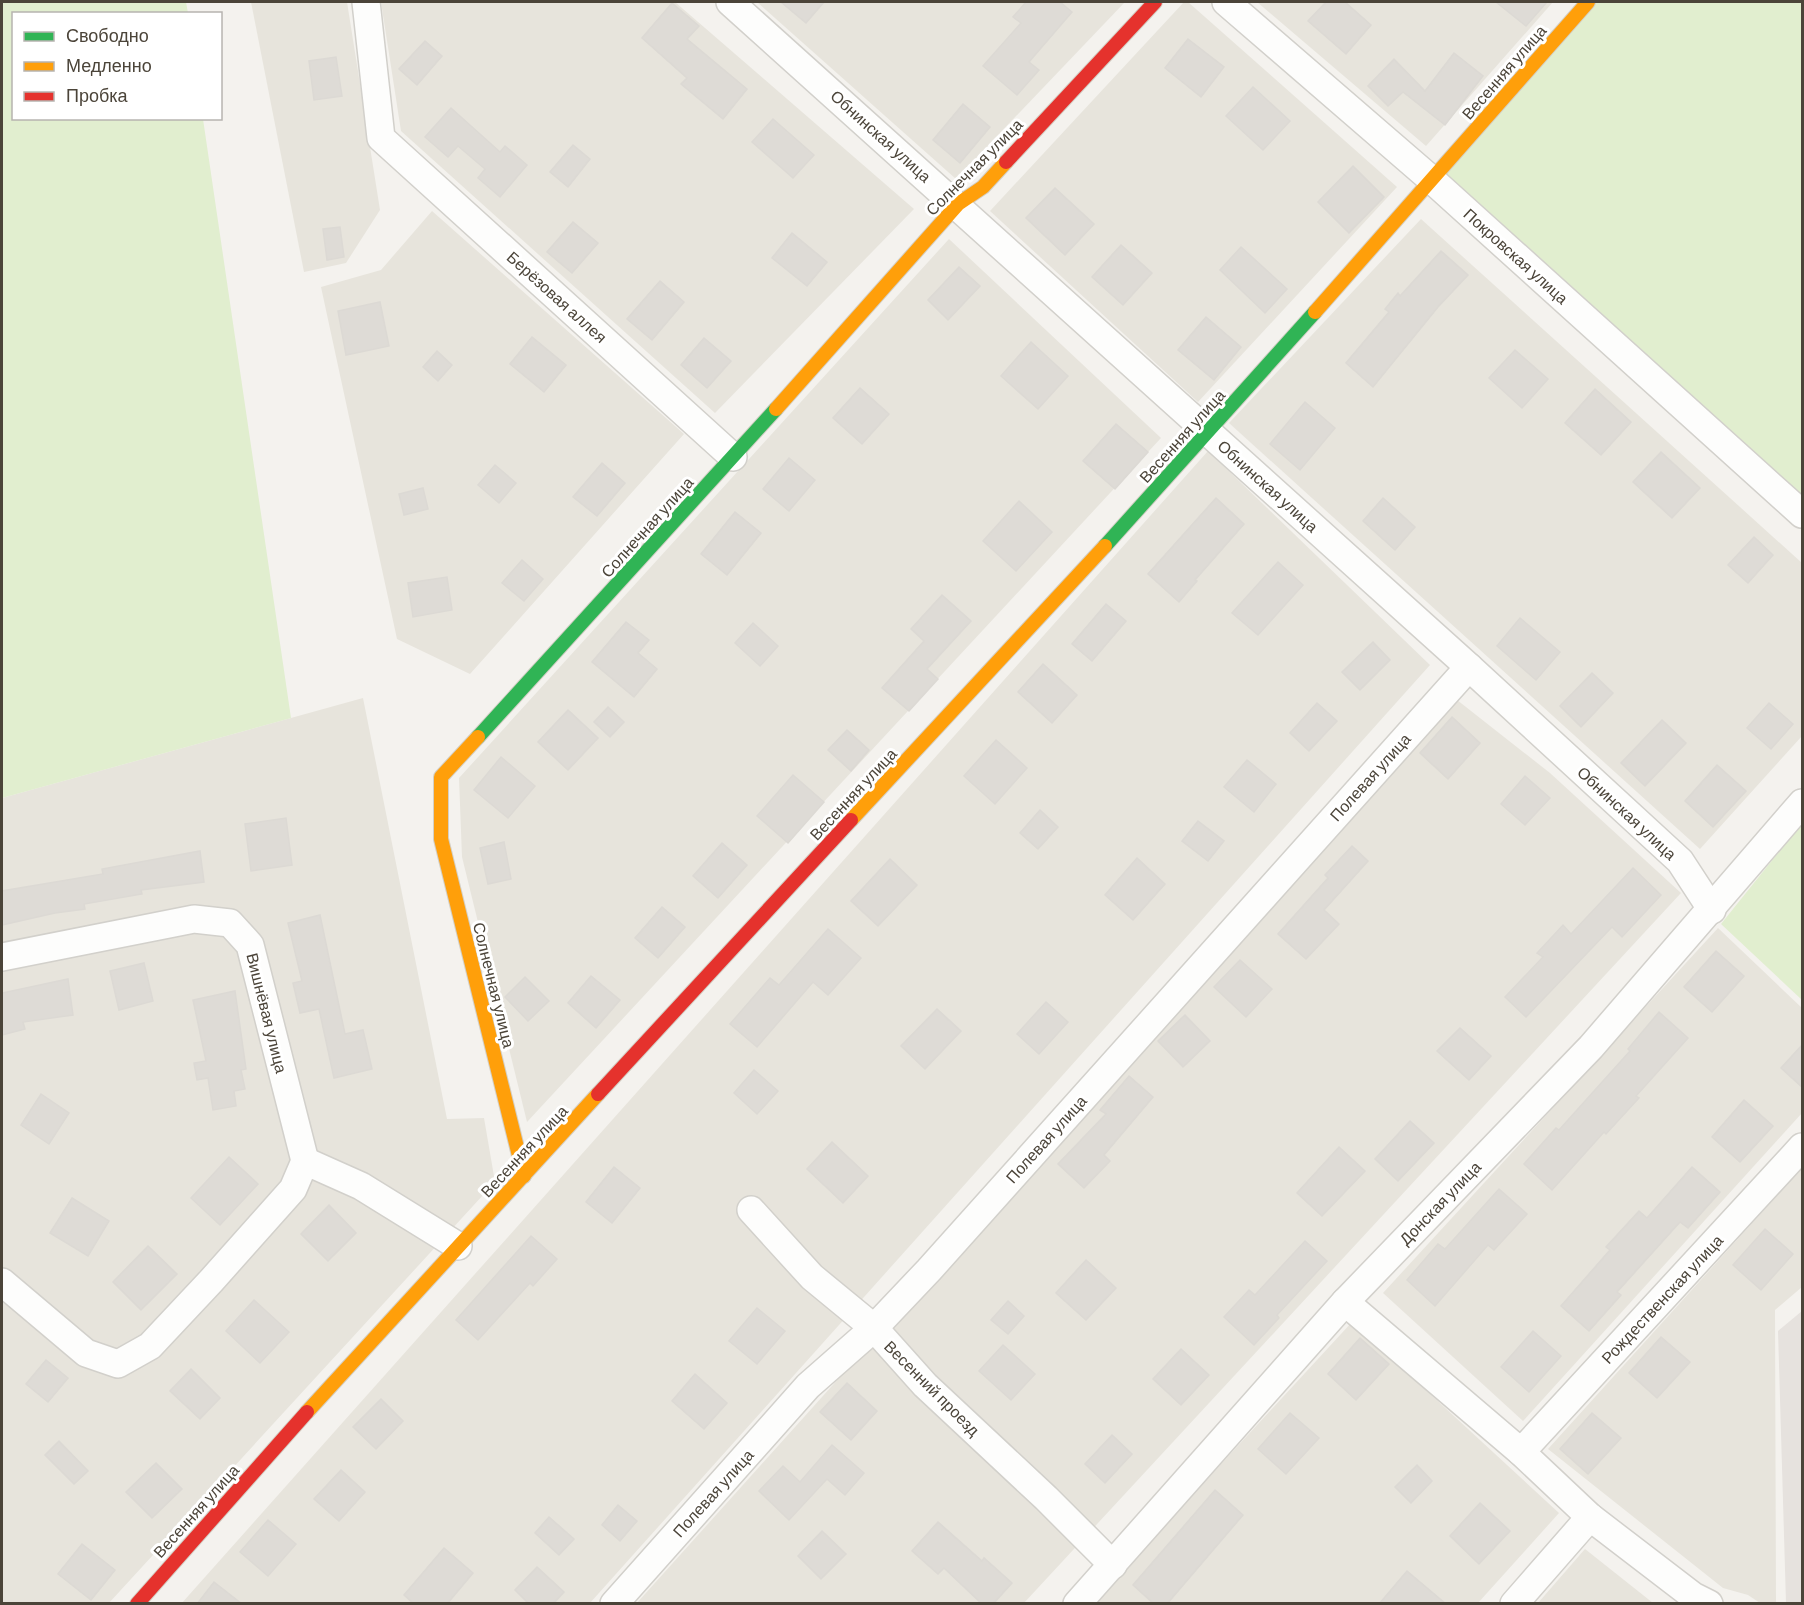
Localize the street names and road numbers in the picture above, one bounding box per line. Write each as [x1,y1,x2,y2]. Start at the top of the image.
street label: Весенняя улица [1458,21,1550,123]
street label: Обнинская улица [827,86,935,186]
street label: Солнечная улица [921,114,1026,219]
street label: Покровская улица [1460,204,1572,307]
street label: Берёзовая аллея [504,247,611,346]
street label: Весенняя улица [1135,385,1228,486]
street label: Обнинская улица [1214,436,1322,536]
street label: Солнечная улица [597,472,697,581]
street label: Полевая улица [1325,729,1414,824]
street label: Весенняя улица [805,744,900,844]
street label: Обнинская улица [1574,762,1681,863]
street label: Солнечная улица [470,920,519,1050]
street label: Вишнёвая улица [243,951,292,1075]
street label: Полевая улица [1001,1091,1090,1186]
street label: Весенняя улица [476,1101,571,1201]
street label: Донская улица [1395,1157,1484,1248]
street label: Рождественская улица [1597,1230,1726,1367]
street label: Весенний проезд [881,1336,984,1440]
street label: Полевая улица [668,1445,757,1540]
street label: Весенняя улица [149,1460,242,1561]

